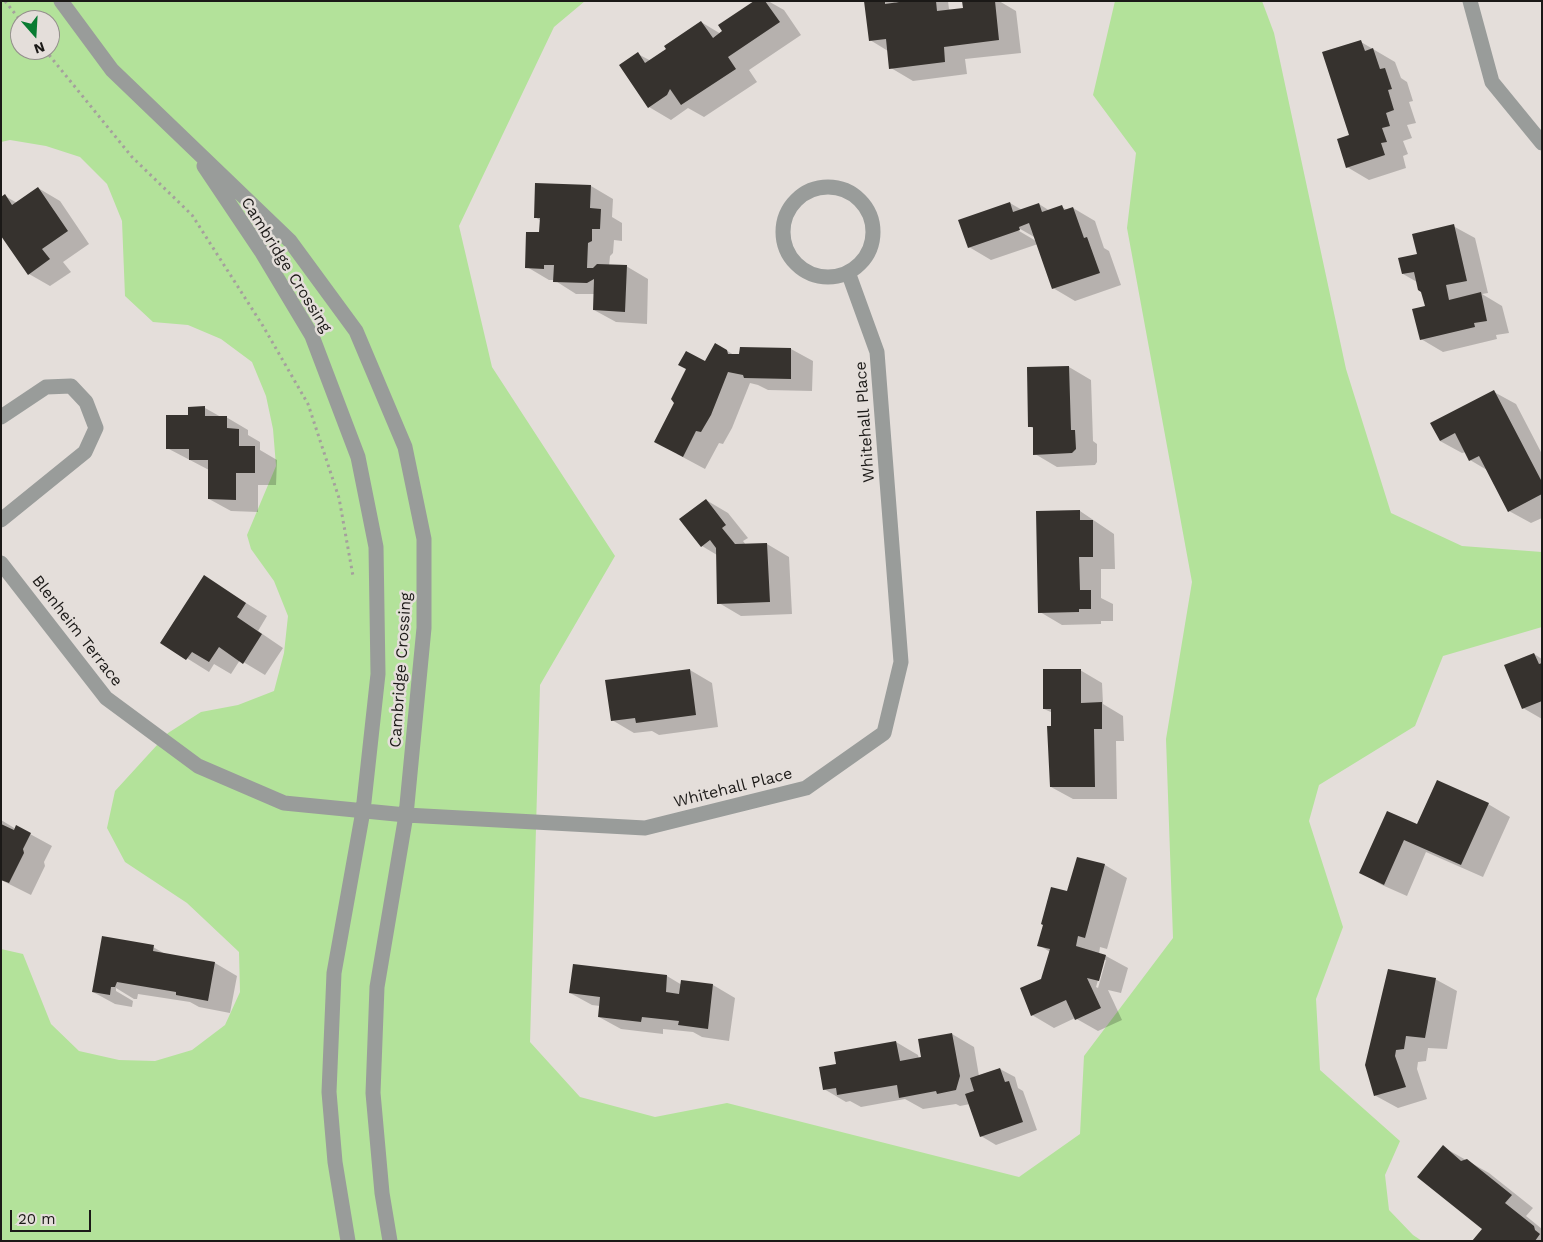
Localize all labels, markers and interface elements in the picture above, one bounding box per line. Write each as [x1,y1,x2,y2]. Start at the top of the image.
north arrow [10,10,60,60]
text: N [32,39,47,57]
street label: Cambridge Crossing [237,194,335,336]
street label: Whitehall Place [851,361,879,483]
street label: Blenheim Terrace [28,572,126,690]
street label: Cambridge Crossing [386,592,416,748]
street label: Whitehall Place [672,764,794,812]
scale bar [12,1200,94,1232]
text: 20 m [18,1210,56,1228]

